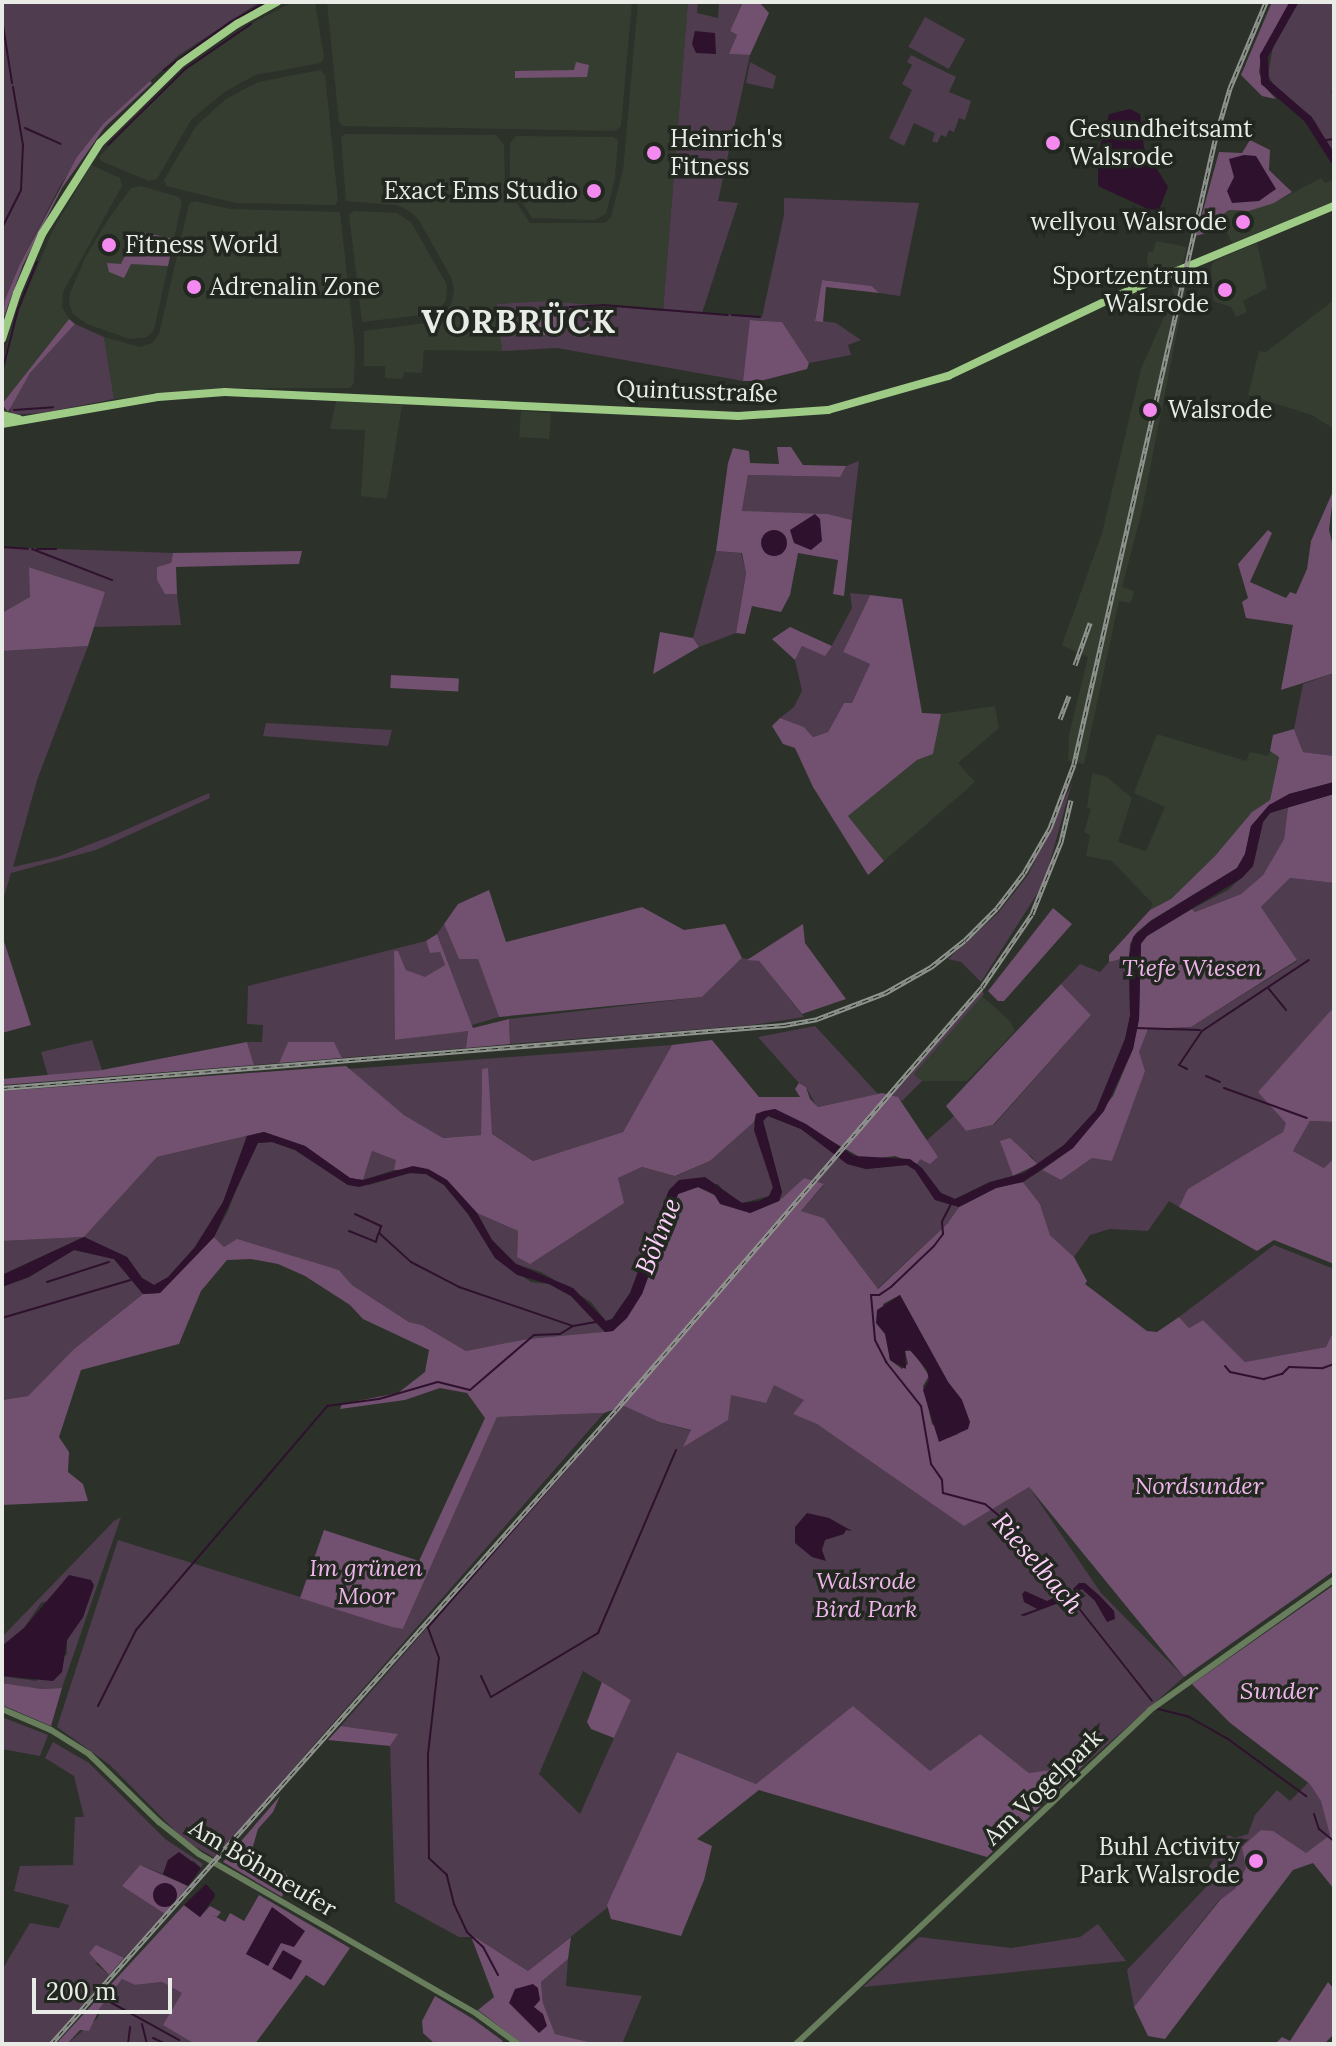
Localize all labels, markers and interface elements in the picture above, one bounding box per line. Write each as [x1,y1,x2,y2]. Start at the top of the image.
place label: Gesundheitsamt Walsrode [1069,115,1252,171]
place label: Heinrich's Fitness [670,125,783,181]
marker: Gesundheitsamt Walsrode [1044,134,1062,152]
marker: Heinrich's Fitness [645,144,663,162]
place label: Exact Ems Studio [384,177,578,205]
marker: Exact Ems Studio [585,182,603,200]
place label: wellyou Walsrode [1030,208,1227,236]
marker: wellyou Walsrode [1234,213,1252,231]
place label: Fitness World [125,231,279,259]
marker: Fitness World [100,236,118,254]
place label: Sportzentrum Walsrode [1052,262,1209,318]
place label: Adrenalin Zone [210,273,380,301]
marker: Adrenalin Zone [185,278,203,296]
marker: Sportzentrum Walsrode [1216,281,1234,299]
district label: VORBRÜCK [421,303,617,341]
street label: Quintusstraße [616,374,778,408]
place label: Walsrode [1168,396,1273,424]
marker: Walsrode [1139,399,1161,421]
park label: Tiefe Wiesen [1122,954,1262,982]
water label: Böhme [629,1193,687,1279]
park label: Nordsunder [1134,1472,1264,1500]
water label: Rieselbach [986,1506,1090,1620]
park label: Im grünen Moor [309,1554,423,1610]
park label: Walsrode Bird Park [814,1567,918,1623]
park label: Sunder [1240,1677,1318,1705]
street label: Am Vogelpark [978,1723,1108,1851]
street label: Am Böhmeufer [184,1813,342,1923]
place label: Buhl Activity Park Walsrode [1079,1833,1240,1889]
marker: Buhl Activity Park Walsrode [1247,1852,1265,1870]
scale bar [36,1962,176,2012]
text: 200 m [46,1976,116,2007]

